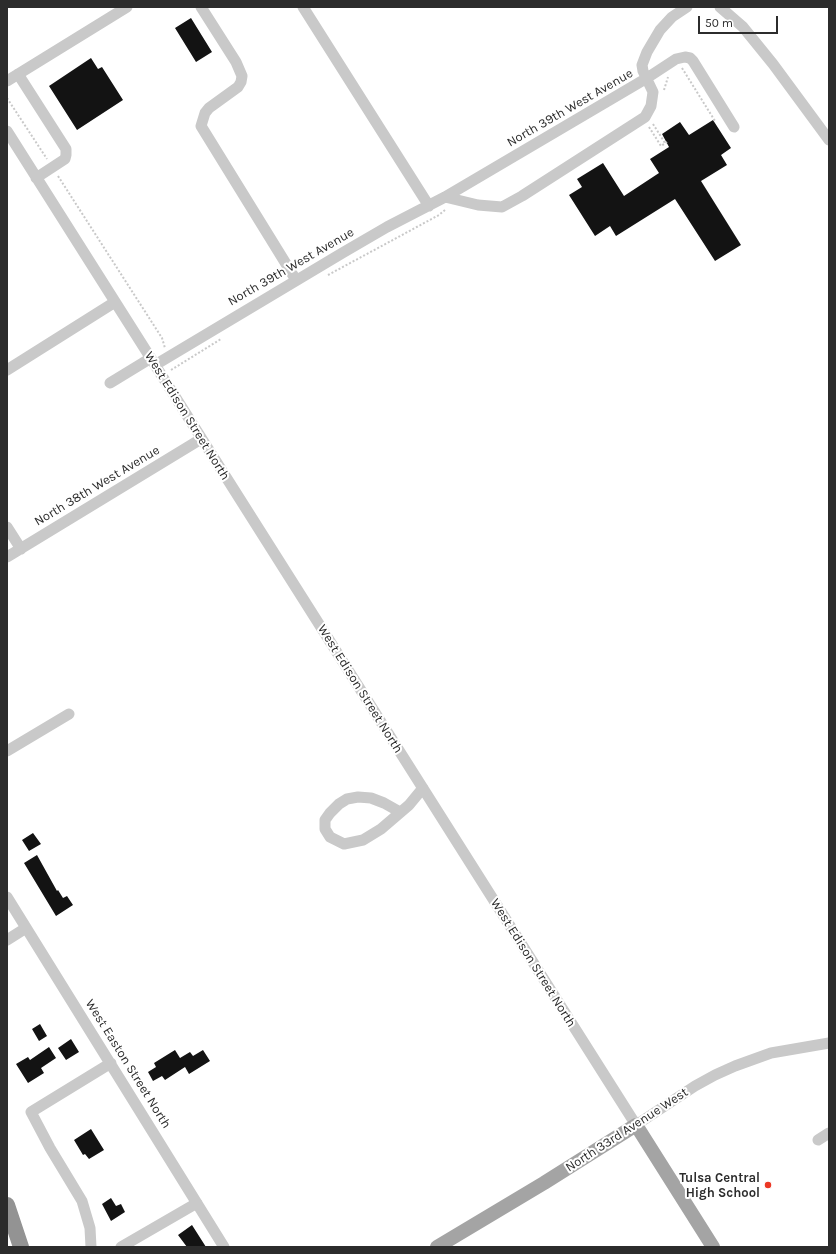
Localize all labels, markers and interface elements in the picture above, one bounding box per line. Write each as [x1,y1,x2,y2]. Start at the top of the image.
scale bar [700,8,780,34]
text: 50 m [705,16,733,30]
street label: North 39th West Avenue [504,65,636,151]
street label: North 39th West Avenue [225,224,357,310]
street label: West Edison Street North [141,349,233,483]
street label: North 38th West Avenue [31,442,163,530]
street label: West Edison Street North [314,622,406,756]
street label: West Edison Street North [487,896,579,1030]
street label: West Easton Street North [82,997,174,1131]
street label: North 33rd Avenue West [563,1085,691,1175]
place label: Tulsa Central High School [679,1170,760,1201]
marker: Tulsa Central High School [763,1180,773,1190]

